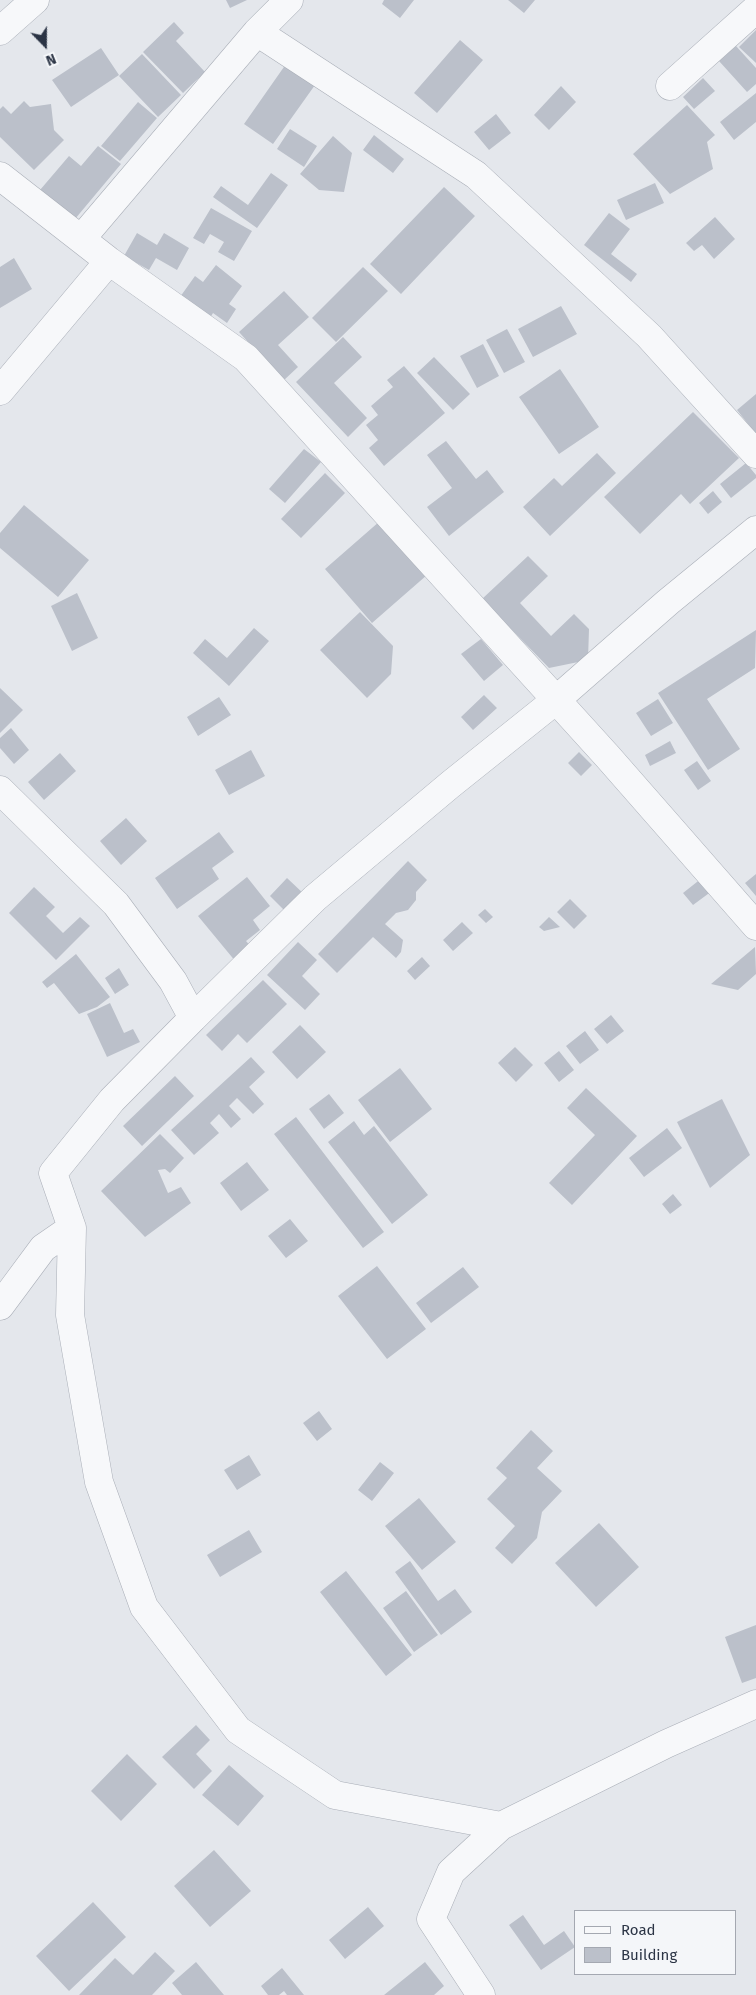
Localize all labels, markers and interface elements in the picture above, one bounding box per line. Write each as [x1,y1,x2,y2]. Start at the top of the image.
north arrow [20,20,70,70]
text: N [43,50,58,69]
legend [574,1910,736,1975]
text: Road [621,1921,656,1939]
text: Building [621,1946,677,1964]

